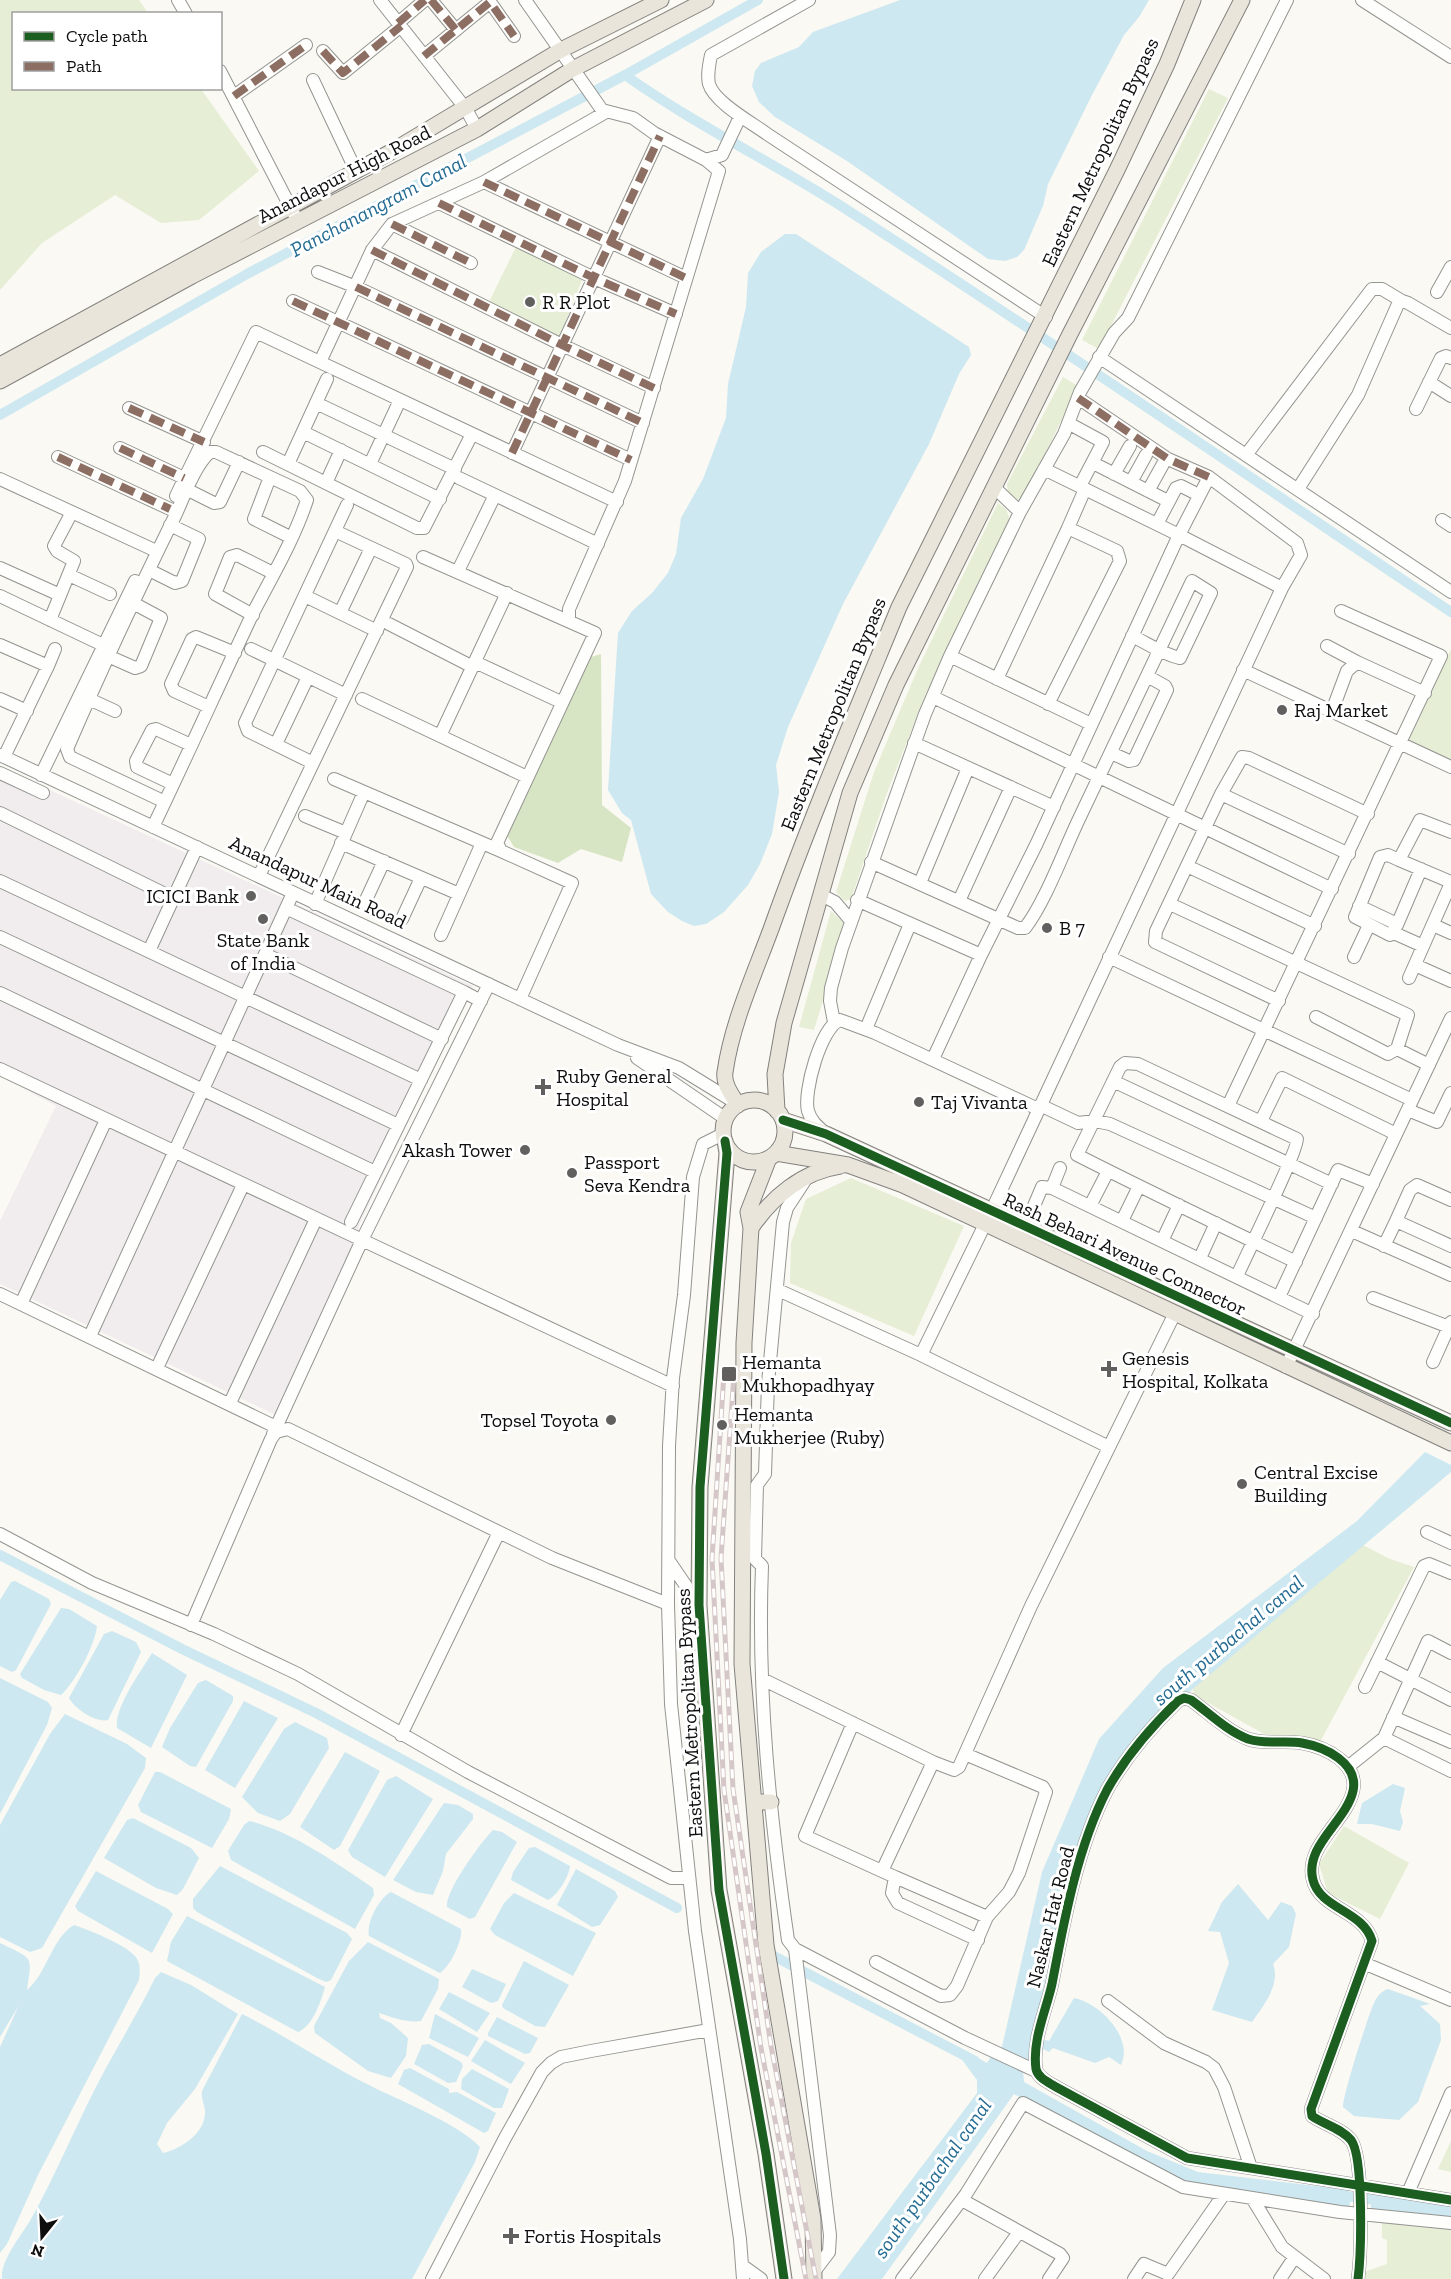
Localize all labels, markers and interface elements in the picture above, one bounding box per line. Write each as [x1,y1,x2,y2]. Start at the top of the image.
legend [12,12,222,90]
text: Cycle path [66,25,148,47]
street label: Eastern Metropolitan Bypass [1036,34,1164,270]
text: Path [66,55,102,77]
street label: Anandapur High Road [253,120,435,228]
water label: Panchanangram Canal [286,148,470,262]
place label: R R Plot [542,290,611,314]
marker: R R Plot [523,295,537,309]
street label: Eastern Metropolitan Bypass [775,594,891,834]
place label: Raj Market [1294,698,1388,722]
marker: Raj Market [1275,703,1289,717]
street label: Anandapur Main Road [226,830,410,934]
place label: ICICI Bank [146,884,240,908]
marker: ICICI Bank [244,889,258,903]
marker: State Bank of India [256,912,270,926]
place label: B 7 [1059,916,1086,940]
marker: B 7 [1040,921,1054,935]
place label: State Bank of India [217,928,310,975]
place label: Ruby General Hospital [556,1064,672,1111]
marker: Ruby General Hospital [534,1078,552,1096]
place label: Taj Vivanta [931,1090,1028,1114]
marker: Taj Vivanta [912,1095,926,1109]
place label: Akash Tower [402,1138,513,1162]
marker: Akash Tower [518,1143,532,1157]
place label: Passport Seva Kendra [584,1150,691,1197]
marker: Passport Seva Kendra [565,1166,579,1180]
street label: Rash Behari Avenue Connector [1000,1187,1250,1321]
place label: Genesis Hospital, Kolkata [1122,1346,1269,1393]
place label: Hemanta Mukhopadhyay [742,1350,875,1397]
marker: Genesis Hospital, Kolkata [1100,1360,1118,1378]
marker: Hemanta Mukhopadhyay [720,1365,738,1383]
place label: Hemanta Mukherjee (Ruby) [734,1402,885,1449]
place label: Topsel Toyota [481,1408,599,1432]
marker: Topsel Toyota [604,1413,618,1427]
marker: Hemanta Mukherjee (Ruby) [715,1418,729,1432]
place label: Central Excise Building [1254,1460,1378,1507]
marker: Central Excise Building [1235,1477,1249,1491]
water label: south purbachal canal [1148,1570,1308,1710]
street label: Eastern Metropolitan Bypass [670,1588,708,1838]
street label: Naskar Hat Road [1021,1844,1079,1990]
water label: south purbachal canal [868,2093,996,2263]
north arrow [12,2207,72,2267]
place label: Fortis Hospitals [524,2224,661,2248]
marker: Fortis Hospitals [502,2227,520,2245]
text: N [29,2240,46,2262]

